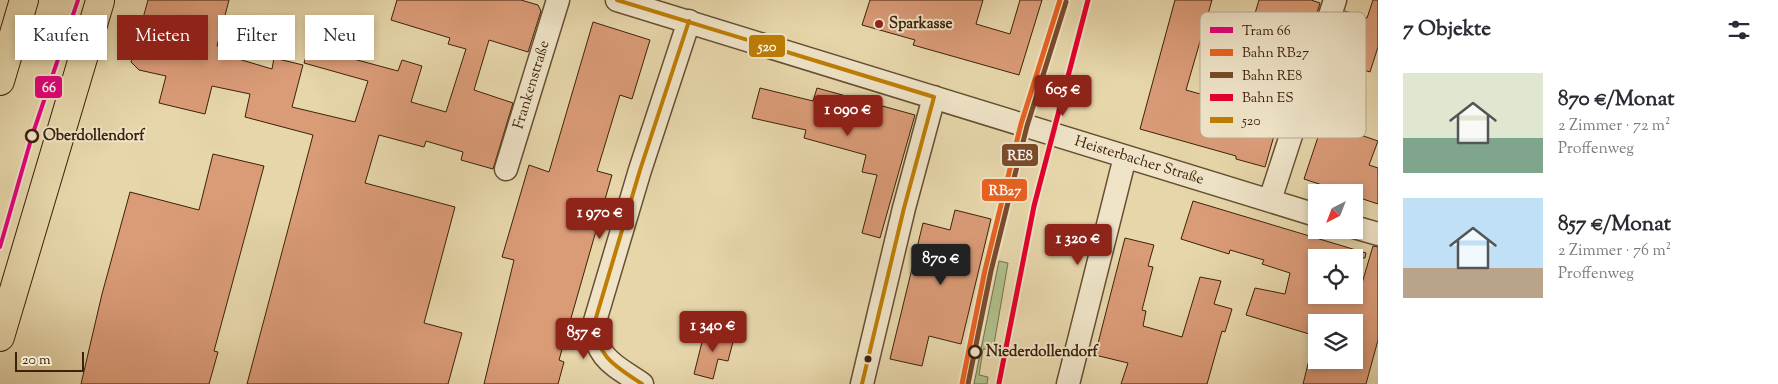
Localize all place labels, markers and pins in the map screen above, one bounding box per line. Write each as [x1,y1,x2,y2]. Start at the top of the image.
place label: Sparkasse [889,14,952,35]
marker: Sparkasse [873,18,885,30]
pin: 605 € [1028,74,1098,117]
pin: 1 090 € [802,94,894,137]
place label: Oberdollendorf [43,126,146,147]
marker: Oberdollendorf [25,129,39,143]
pin: 1 970 € [554,198,646,240]
pin: 1 320 € [1032,224,1124,266]
pin: 870 € [906,244,976,286]
pin: 1 340 € [667,310,759,353]
pin: 857 € [549,318,619,360]
place label: Niederdollendorf [986,342,1100,363]
marker: Niederdollendorf [968,345,982,359]
unlabelled marker [863,354,873,364]

